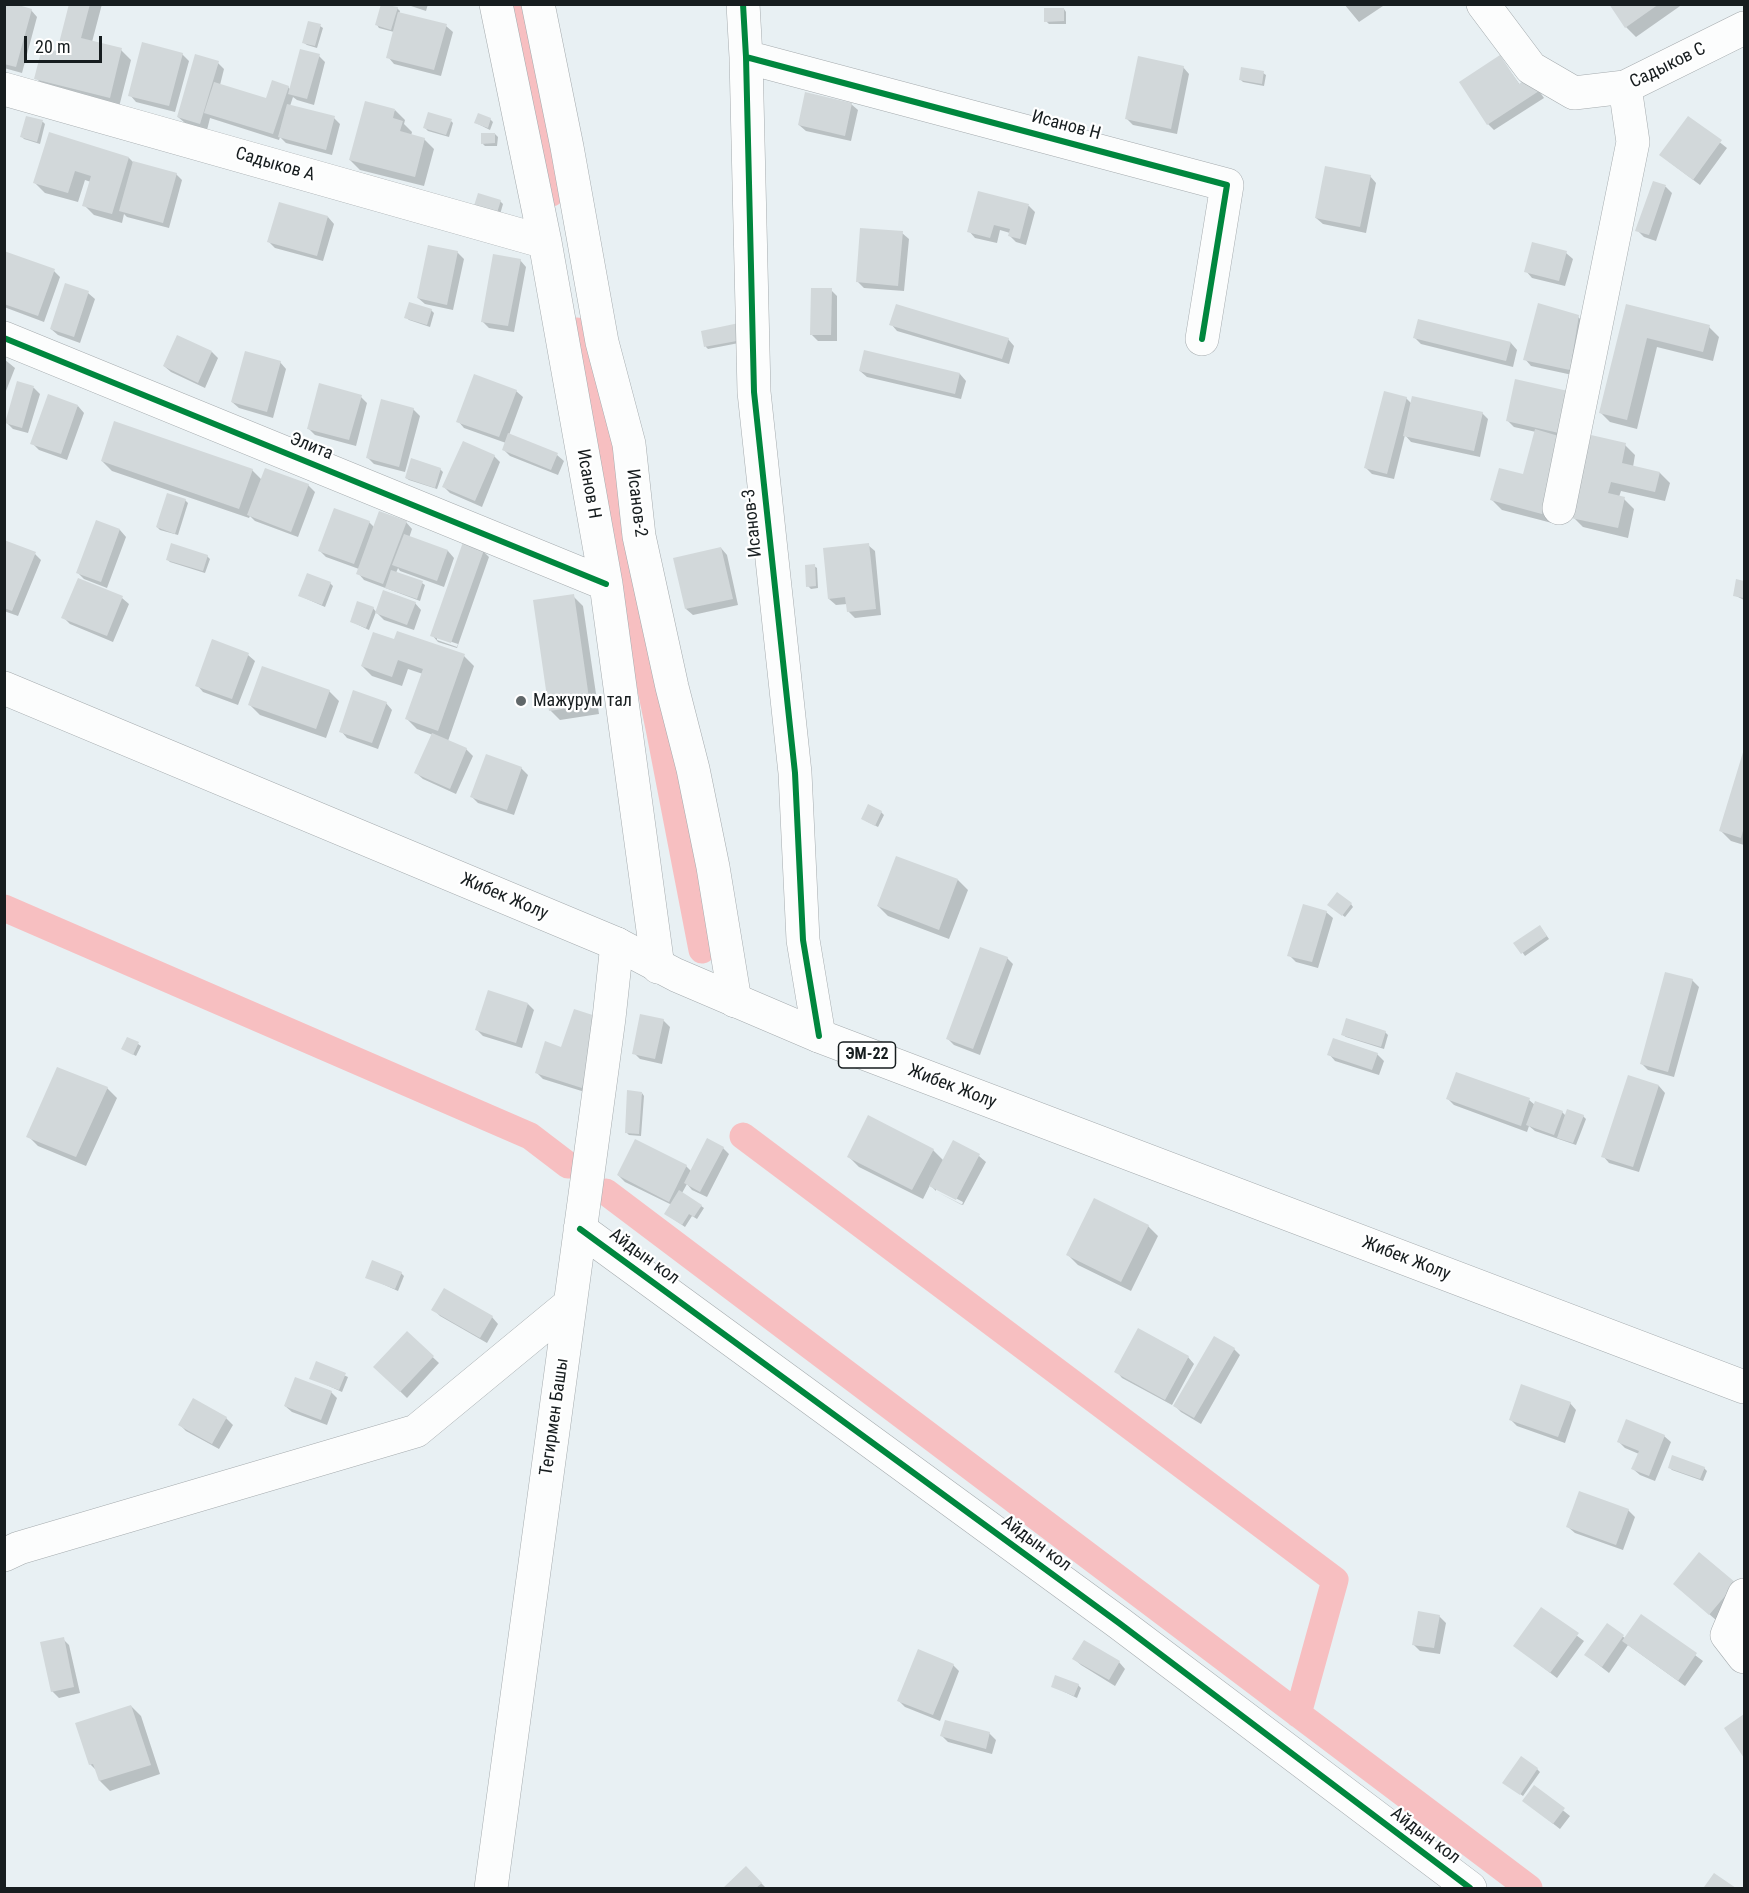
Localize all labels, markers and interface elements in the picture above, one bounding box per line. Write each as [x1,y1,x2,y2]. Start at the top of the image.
scale bar [27,24,105,62]
text: 20 m [35,36,70,57]
street label: Садыков С [1627,38,1709,94]
street label: Исанов Н [1029,106,1103,146]
street label: Садыков А [233,143,317,187]
street label: Элита [286,429,336,465]
street label: Исанов Н [571,447,605,521]
street label: Исанов-2 [621,468,651,538]
street label: Исанов-3 [739,488,767,558]
place label: Мажурум тал [533,690,632,712]
marker: Мажурум тал [514,694,528,708]
street label: Жибек Жолу [457,869,551,925]
road number: ЭМ-22 [838,1042,896,1068]
street label: Жибек Жолу [905,1060,999,1114]
street label: Айдын кол [605,1224,683,1290]
street label: Жибек Жолу [1359,1232,1453,1286]
street label: Тегирмен Башы [536,1357,574,1477]
street label: Айдын кол [997,1511,1075,1577]
street label: Айдын кол [1386,1803,1464,1869]

